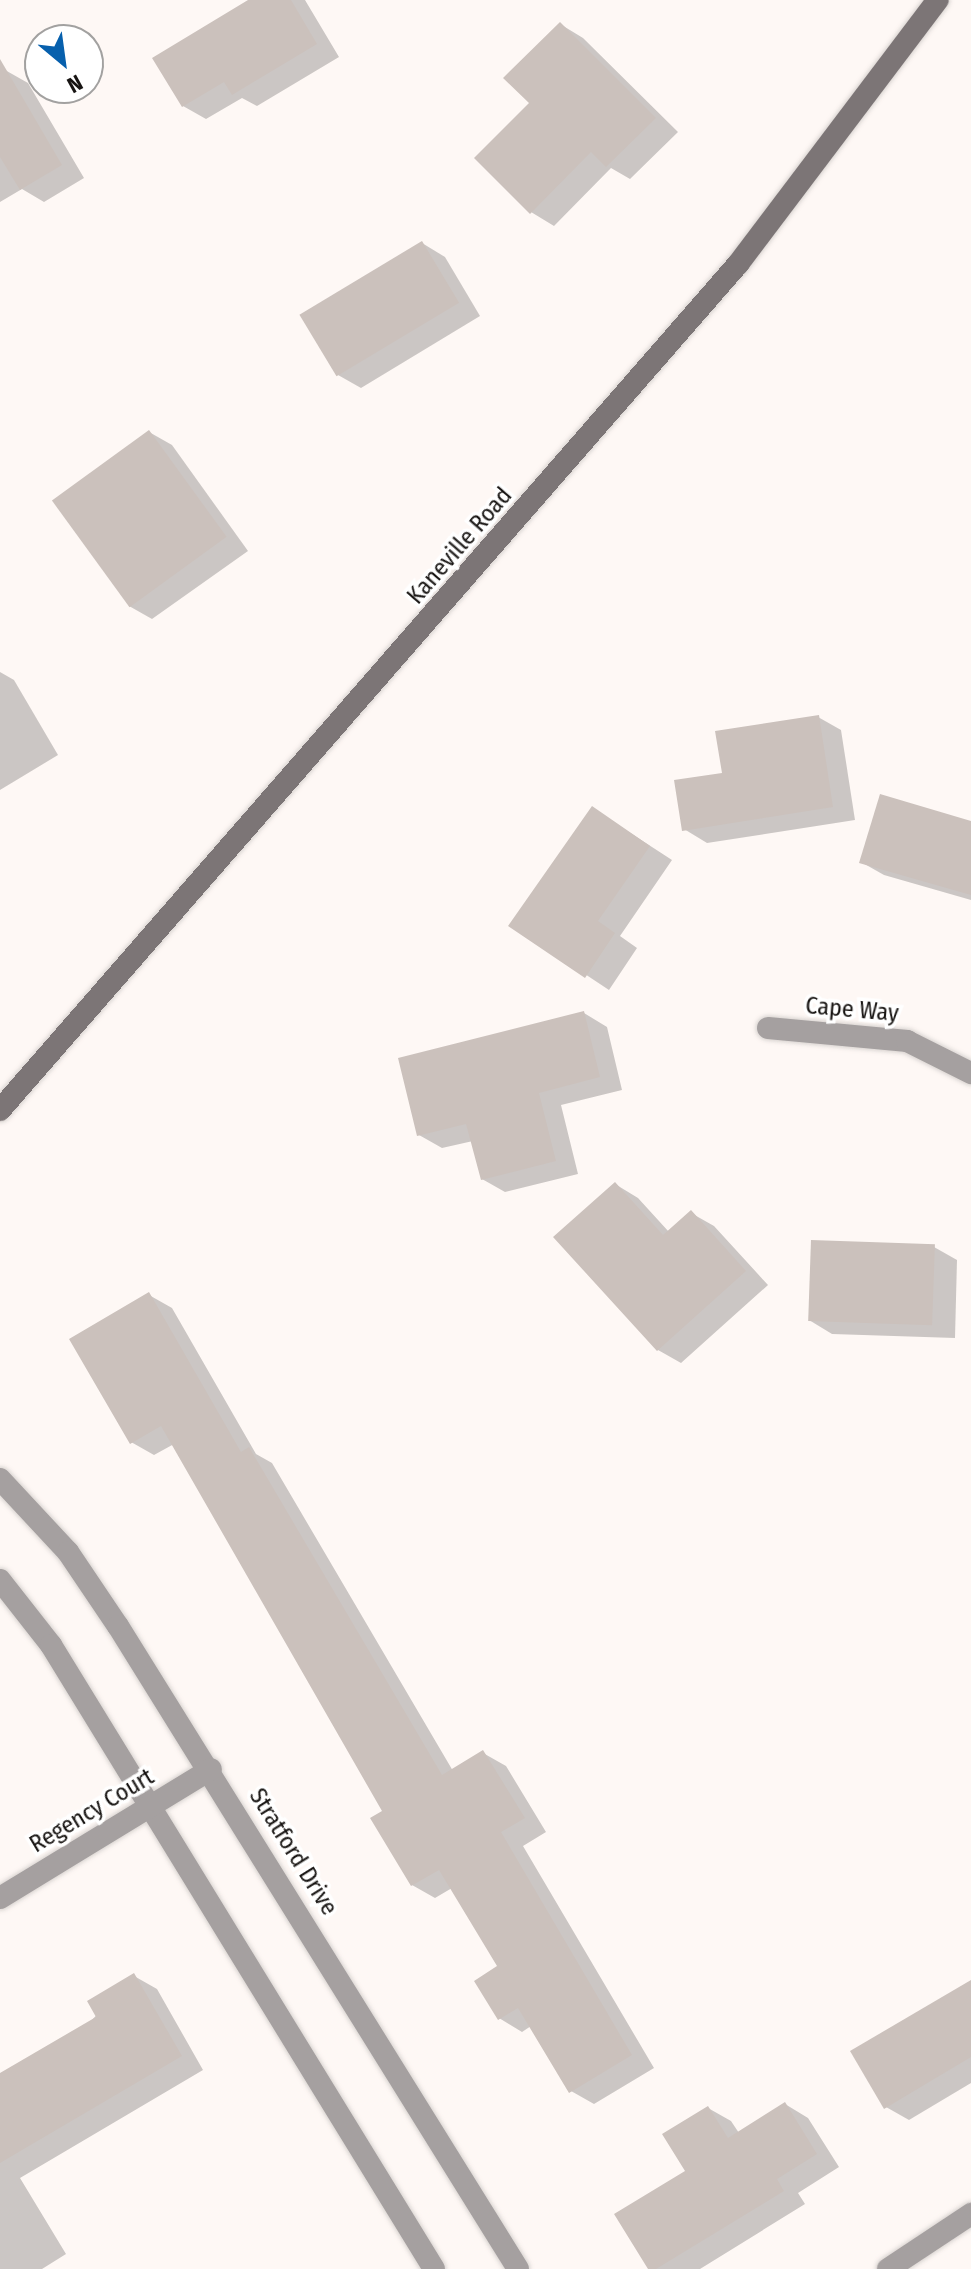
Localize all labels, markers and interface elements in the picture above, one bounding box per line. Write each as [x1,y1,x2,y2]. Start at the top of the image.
north arrow [24,24,104,104]
text: N [63,69,87,99]
street label: Kaneville Road [401,482,519,610]
street label: Cape Way [804,992,900,1028]
street label: Regency Court [25,1763,159,1859]
street label: Stratford Drive [243,1783,343,1921]

